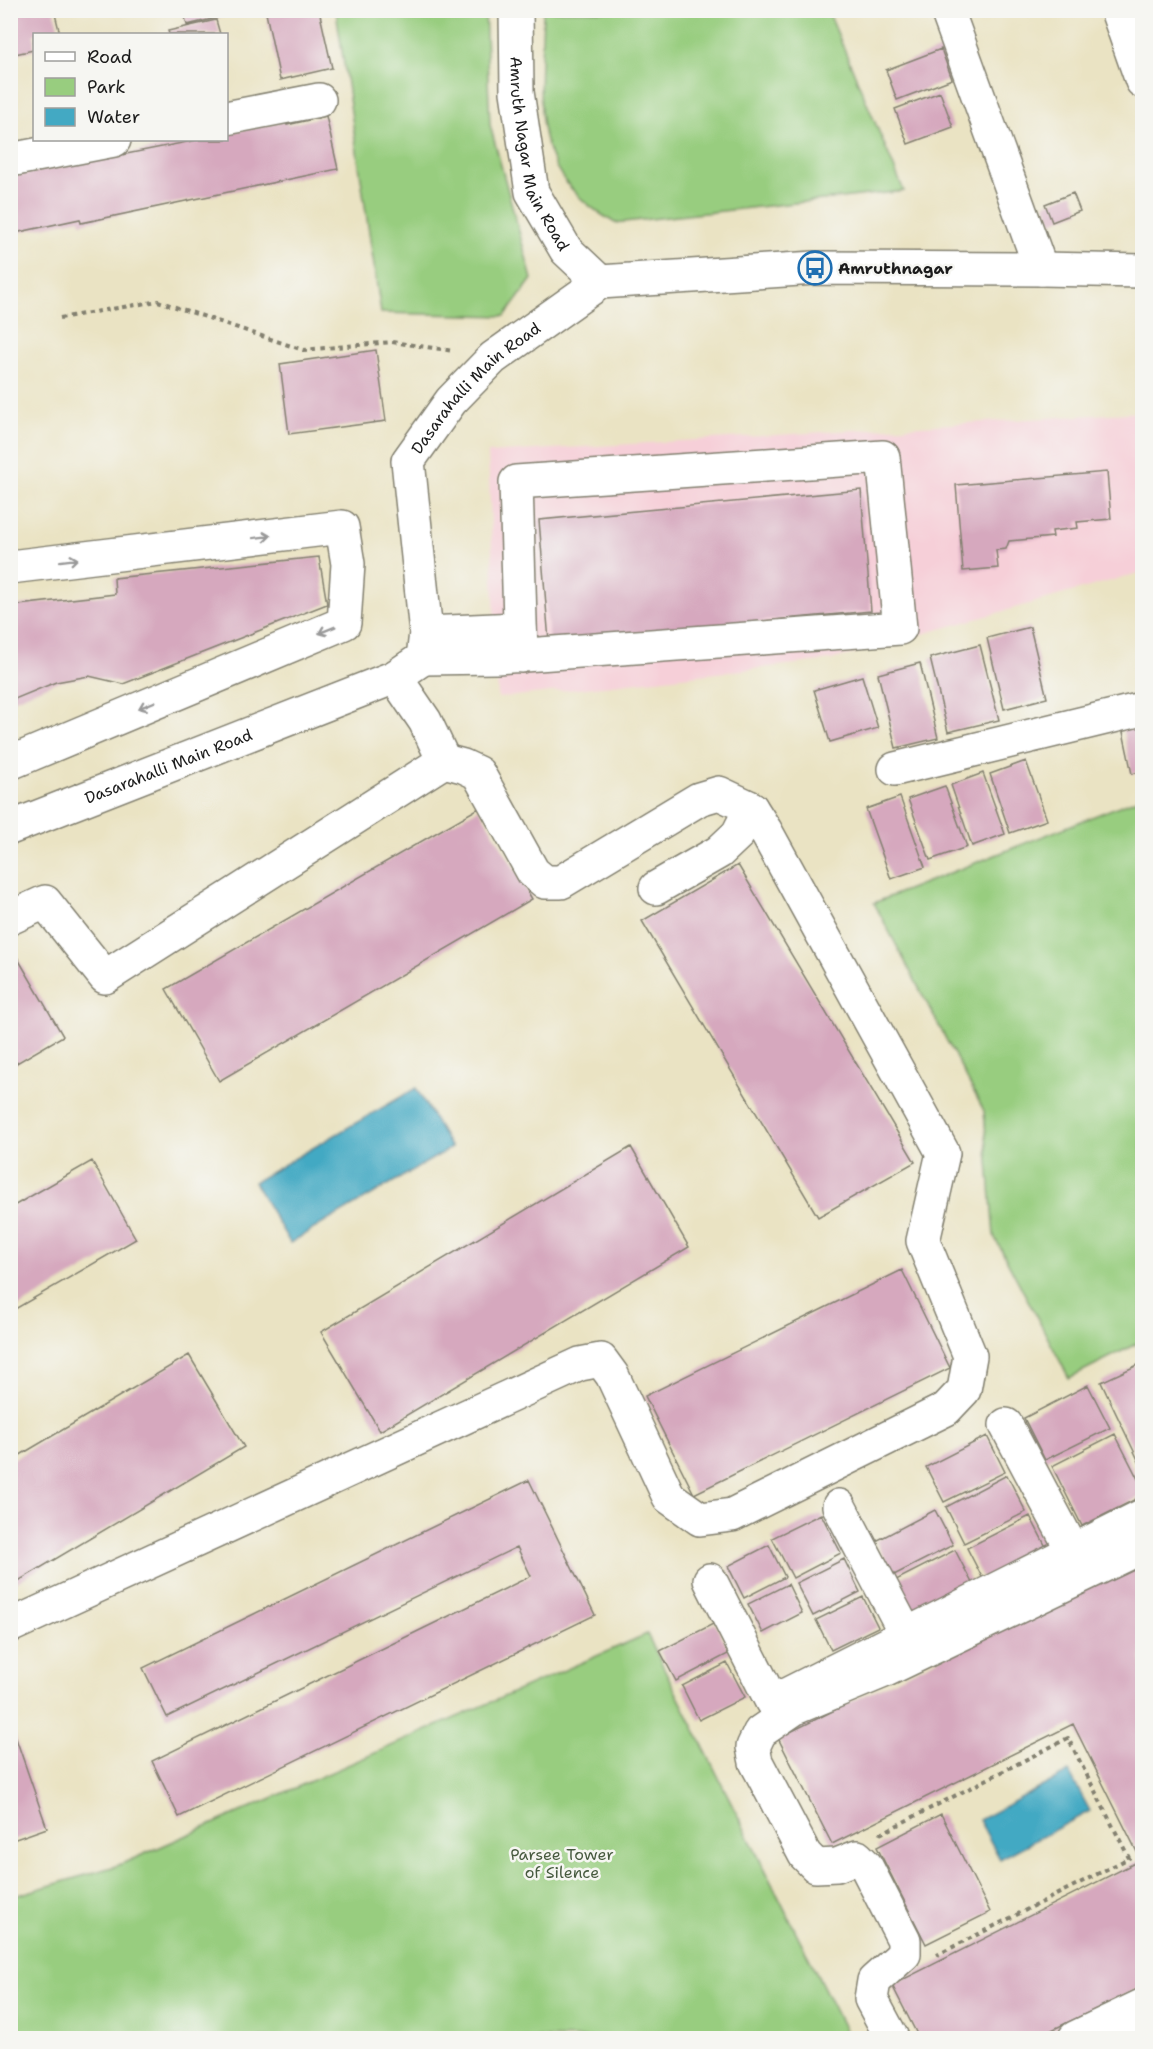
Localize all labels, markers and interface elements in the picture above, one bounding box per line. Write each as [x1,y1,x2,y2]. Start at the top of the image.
legend [33,33,228,141]
text: Road [87,45,132,69]
street label: Amruth Nagar Main Road [506,56,574,255]
text: Park [87,75,126,99]
text: Water [87,105,140,129]
bus stop icon: Amruthnagar [797,250,833,286]
place label: Amruthnagar [838,258,953,279]
street label: Dasarahalli Main Road [406,318,545,458]
one-way arrow [252,531,272,542]
one-way arrow [58,555,78,566]
one-way arrow [319,625,337,636]
one-way arrow [139,700,157,711]
street label: Dasarahalli Main Road [82,724,255,809]
park label: Parsee Tower of Silence [510,1844,614,1883]

